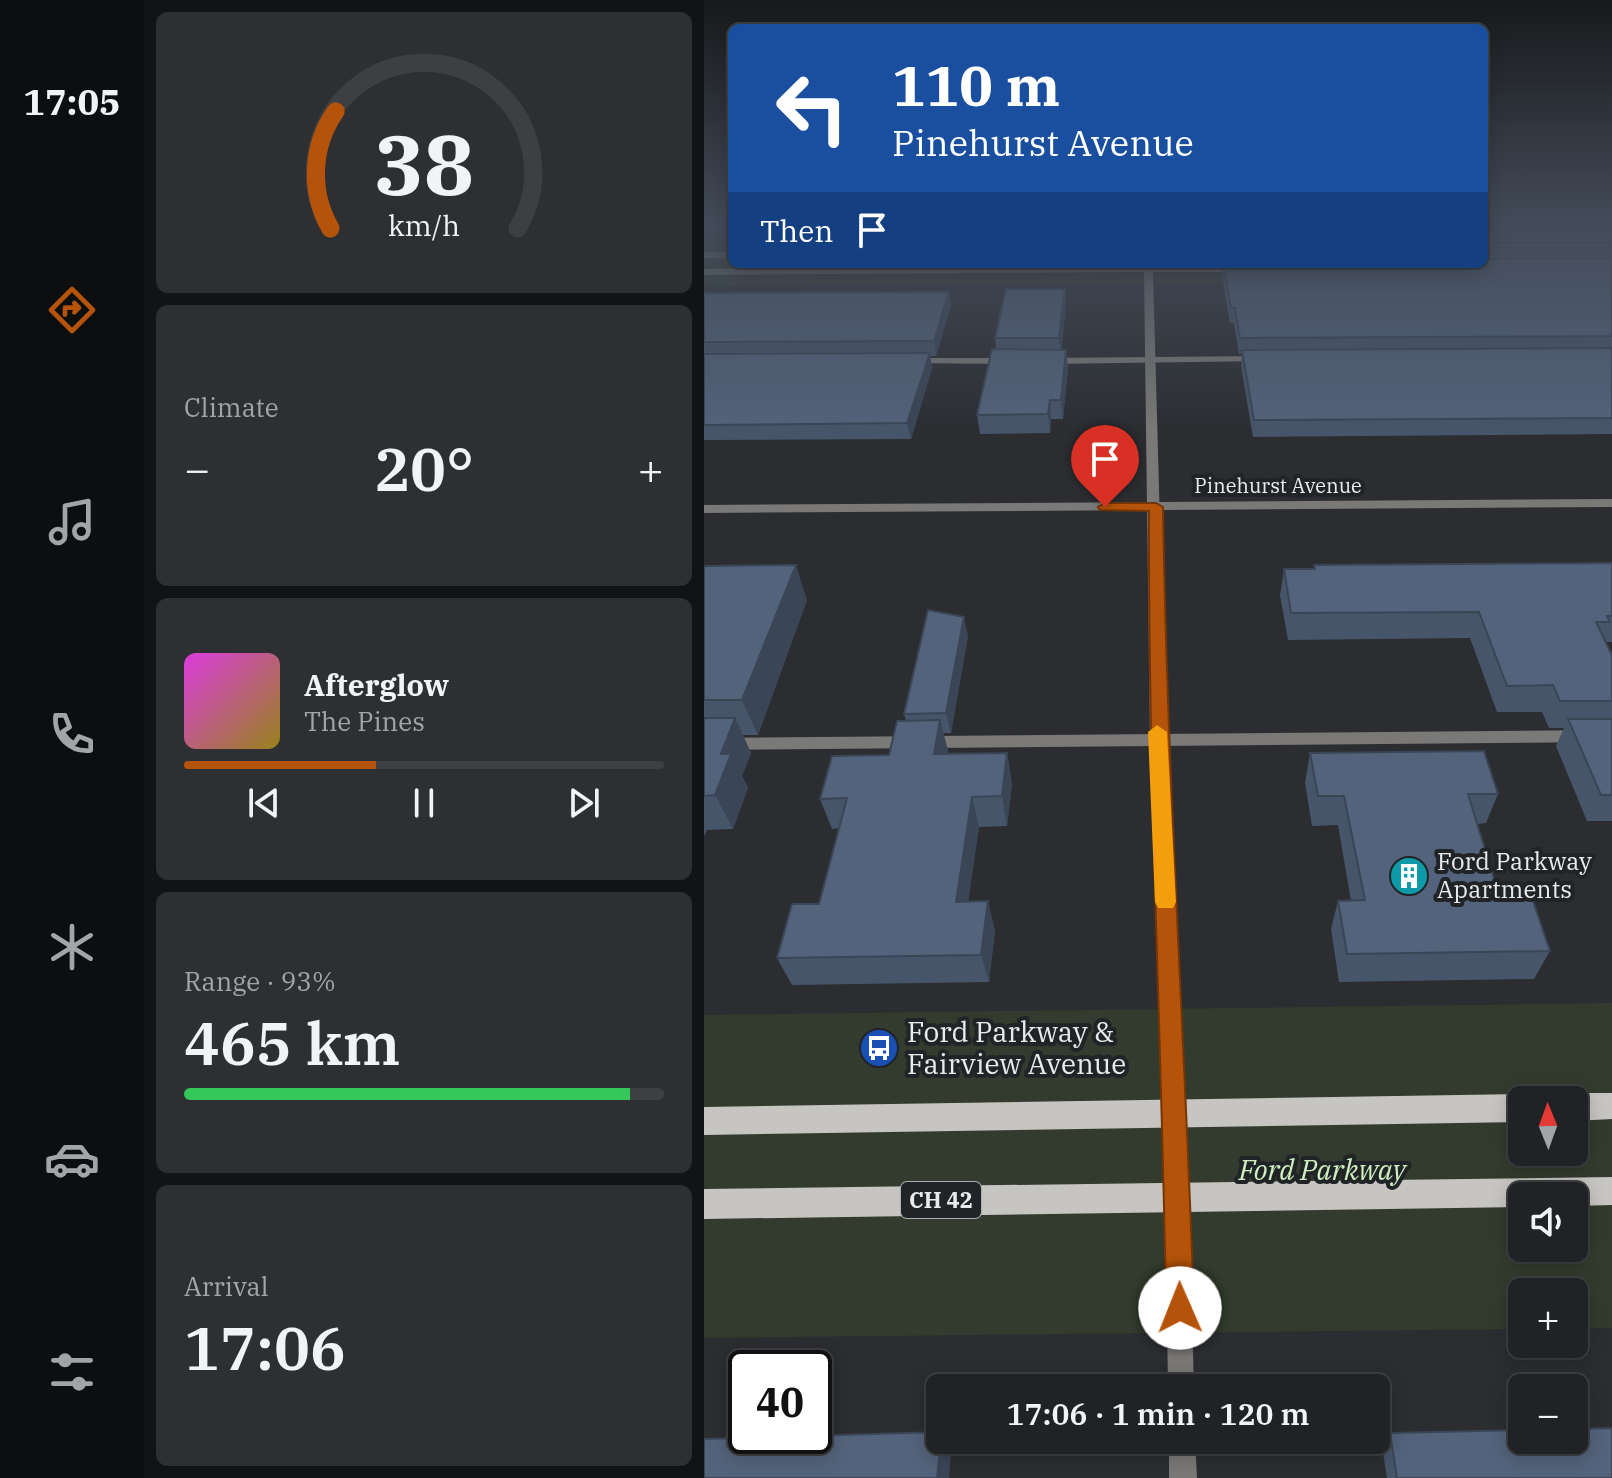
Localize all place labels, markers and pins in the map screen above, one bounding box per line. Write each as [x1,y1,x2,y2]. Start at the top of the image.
pin [1071,425,1139,507]
place label: Ford Parkway Apartments [1437,845,1592,905]
building icon: Ford Parkway Apartments [1388,855,1430,897]
place label: Ford Parkway & Fairview Avenue [907,1013,1126,1082]
bus stop icon: Ford Parkway & Fairview Avenue [858,1027,900,1069]

